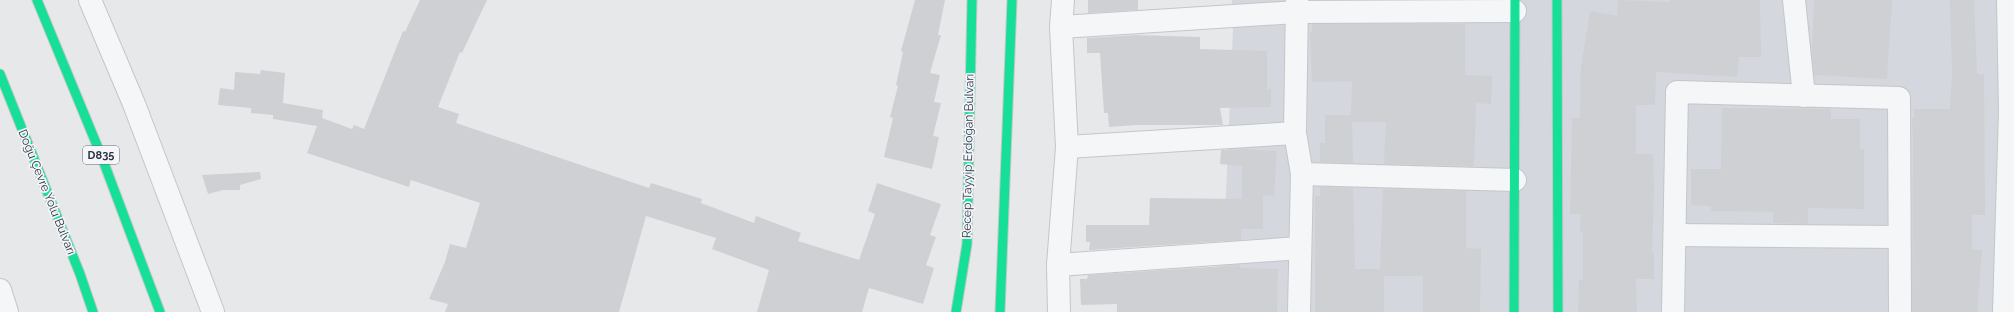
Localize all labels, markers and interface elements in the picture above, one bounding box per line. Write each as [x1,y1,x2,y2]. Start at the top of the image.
street label: Recep Tayyip Erdoğan Bulvarı [960,74,976,238]
street label: Doğu Çevre Yolu Bulvarı [15,127,79,257]
road number: D835 [83,146,119,164]

